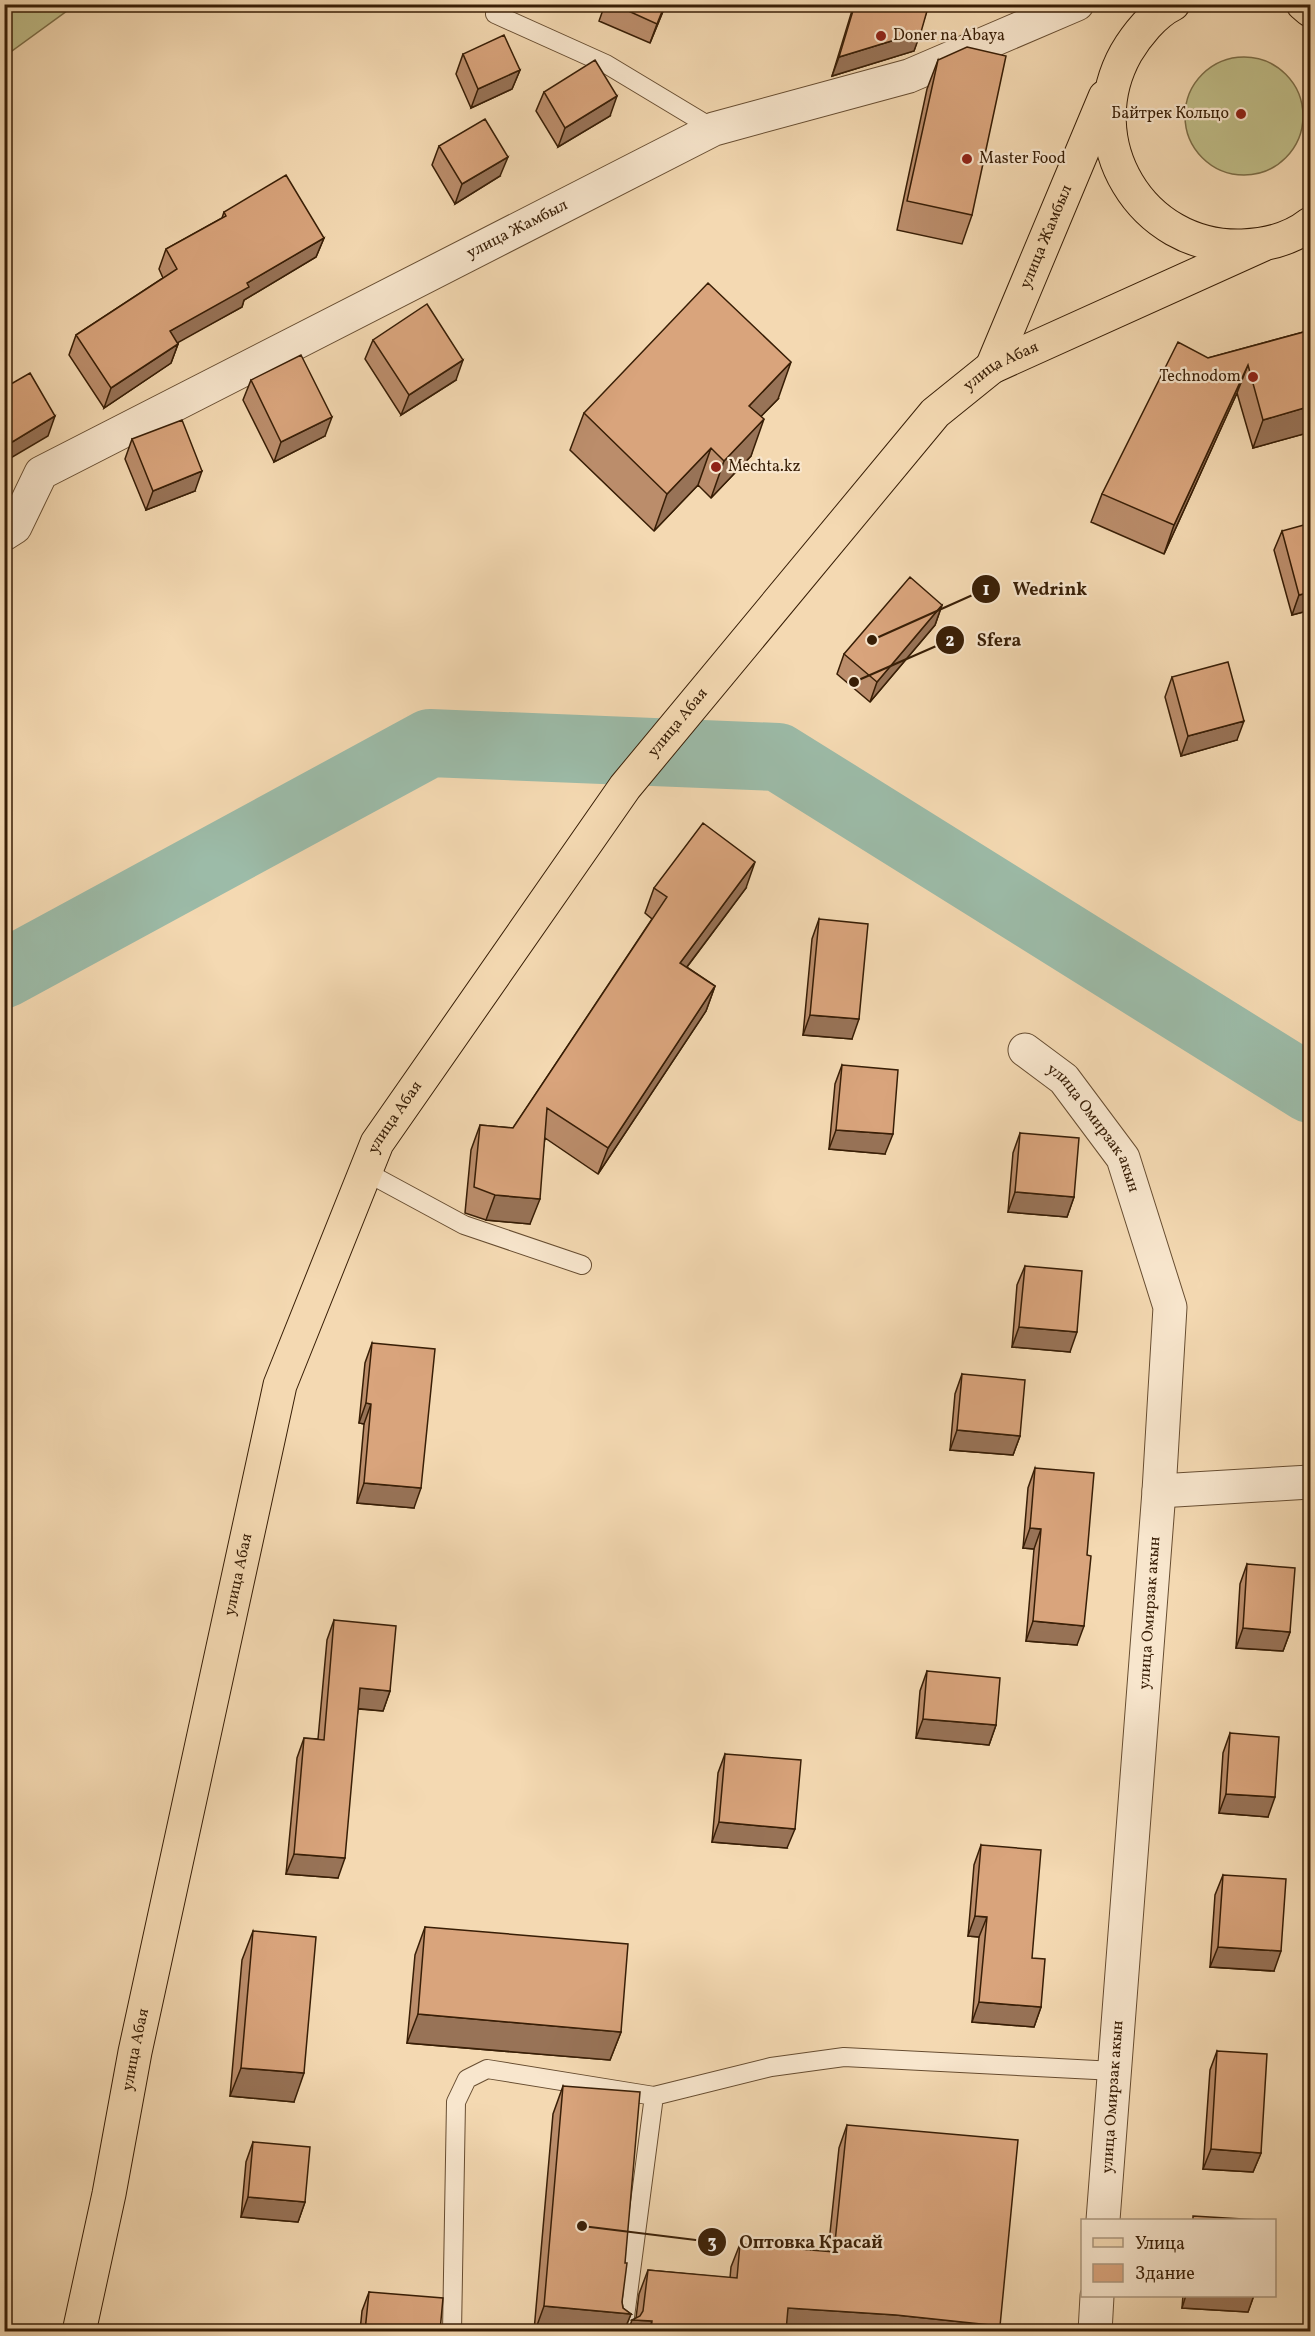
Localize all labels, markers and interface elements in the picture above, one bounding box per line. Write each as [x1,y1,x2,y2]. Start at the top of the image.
place label: Doner na Abaya [893,25,1005,47]
marker: Doner na Abaya [874,29,888,43]
place label: Байтрек Кольцо [1111,103,1229,125]
marker: Байтрек Кольцо [1234,107,1248,121]
place label: Master Food [979,148,1066,170]
marker: Master Food [960,152,974,166]
street label: улица Жамбыл [1015,181,1078,292]
street label: улица Жамбыл [463,194,572,264]
street label: улица Абая [959,336,1042,397]
place label: Technodom [1159,366,1241,388]
marker: Technodom [1246,370,1260,384]
place label: Mechta.kz [728,456,801,478]
marker: Mechta.kz [709,460,723,474]
callout: Wedrink [971,571,1099,607]
text: 1 [982,578,990,603]
text: Wedrink [1013,578,1087,603]
callout: Sfera [935,622,1033,658]
text: 2 [945,629,955,654]
text: Sfera [977,629,1022,654]
street label: улица Абая [643,684,713,762]
street label: улица Омирзак акын [1042,1059,1144,1195]
street label: улица Абая [363,1077,428,1157]
street label: улица Абая [219,1531,258,1618]
street label: улица Омирзак акын [1134,1535,1166,1690]
street label: улица Абая [117,2006,155,2093]
street label: улица Омирзак акын [1097,2019,1129,2174]
legend [1081,2219,1276,2297]
callout: Оптовка Красай [697,2224,895,2260]
text: 3 [707,2231,717,2256]
text: Оптовка Красай [739,2231,883,2256]
text: Улица [1135,2232,1185,2257]
text: Здание [1135,2262,1195,2287]

